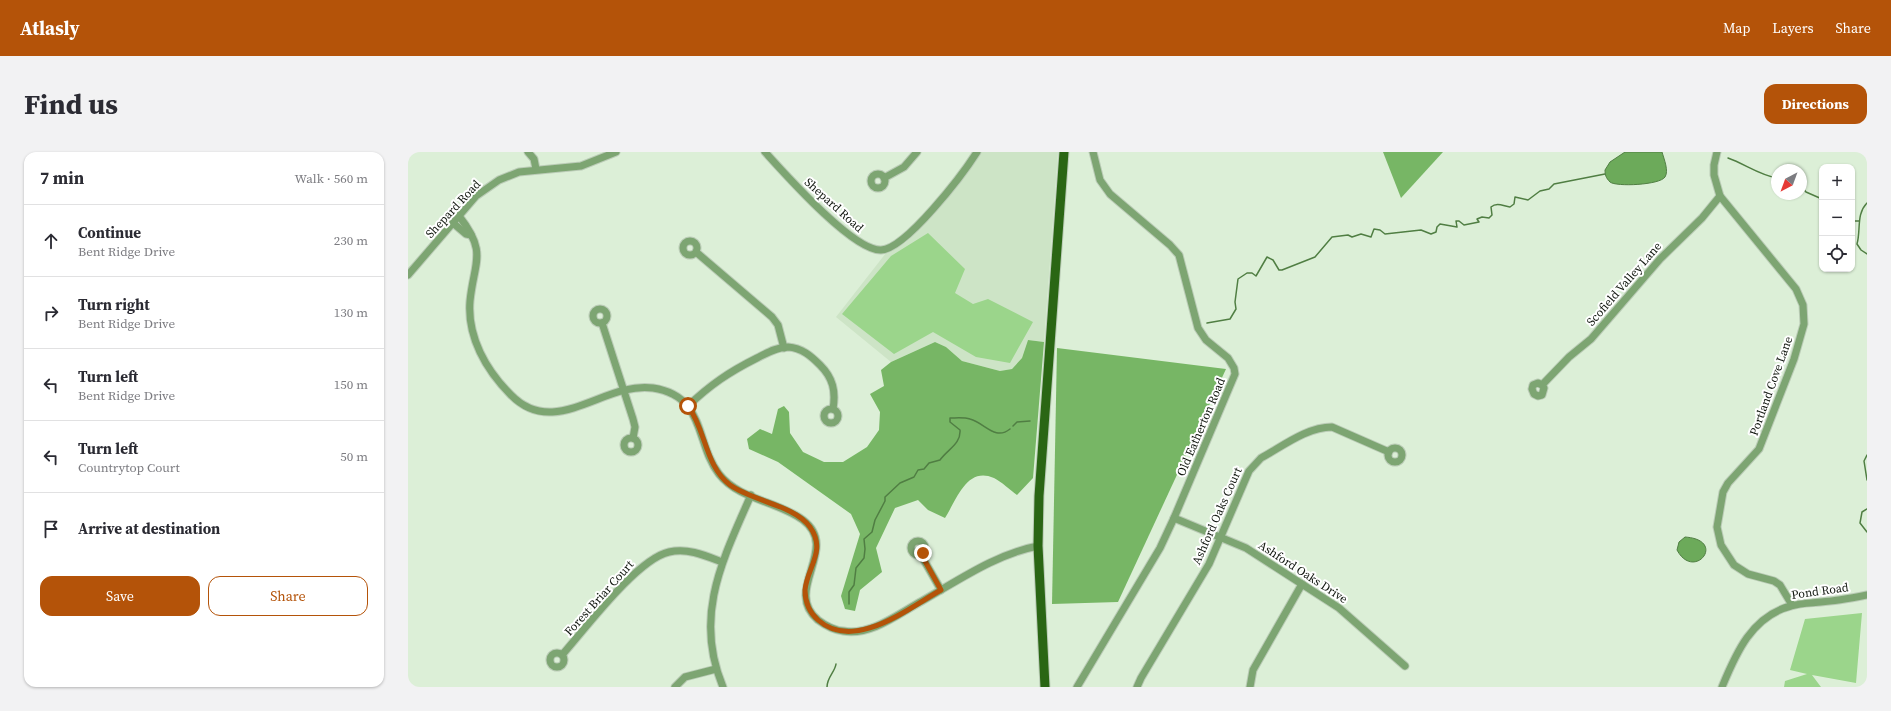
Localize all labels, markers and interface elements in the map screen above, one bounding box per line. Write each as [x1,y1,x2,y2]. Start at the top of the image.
text: Atlasly [20,15,80,41]
text: Map [1723,18,1750,38]
text: Layers [1772,18,1814,38]
text: Share [1836,18,1871,38]
button: Directions [1764,84,1867,124]
text: Find us [24,85,118,123]
north arrow [1771,164,1807,200]
map controls [1819,164,1855,272]
button: + [1819,164,1855,200]
text: 7 min [40,166,84,190]
text: Walk · 560 m [295,170,368,187]
street label: Shepard Road [801,174,867,236]
street label: Shepard Road [422,176,484,242]
button: − [1819,200,1855,236]
text: Continue [78,222,141,243]
icon: ahead [40,230,62,252]
text: 230 m [334,232,368,249]
button: locate [1819,236,1855,272]
street label: Scofield Valley Lane [1583,239,1665,329]
text: Bent Ridge Drive [78,243,175,260]
text: Turn right [78,294,150,315]
icon: right [40,302,62,324]
text: 130 m [334,304,368,321]
text: Bent Ridge Drive [78,315,175,332]
street label: Portland Cove Lane [1746,334,1796,438]
text: Turn left [78,366,138,387]
icon: left [40,374,62,396]
street label: Old Eatherton Road [1173,375,1229,479]
text: 150 m [334,376,368,393]
text: Bent Ridge Drive [78,387,175,404]
route start [679,397,697,415]
text: Turn left [78,438,138,459]
icon: left [40,446,62,468]
text: 50 m [340,448,368,465]
text: Countrytop Court [78,459,180,476]
street label: Ashford Oaks Court [1188,465,1246,567]
icon: arrive [40,518,62,540]
text: Arrive at destination [78,518,220,539]
street label: Ashford Oaks Drive [1255,537,1351,607]
route end [914,544,932,562]
street label: Forest Briar Court [561,557,637,639]
button: Save [40,576,200,616]
button: Share [208,576,368,616]
street label: Pond Road [1790,579,1850,603]

